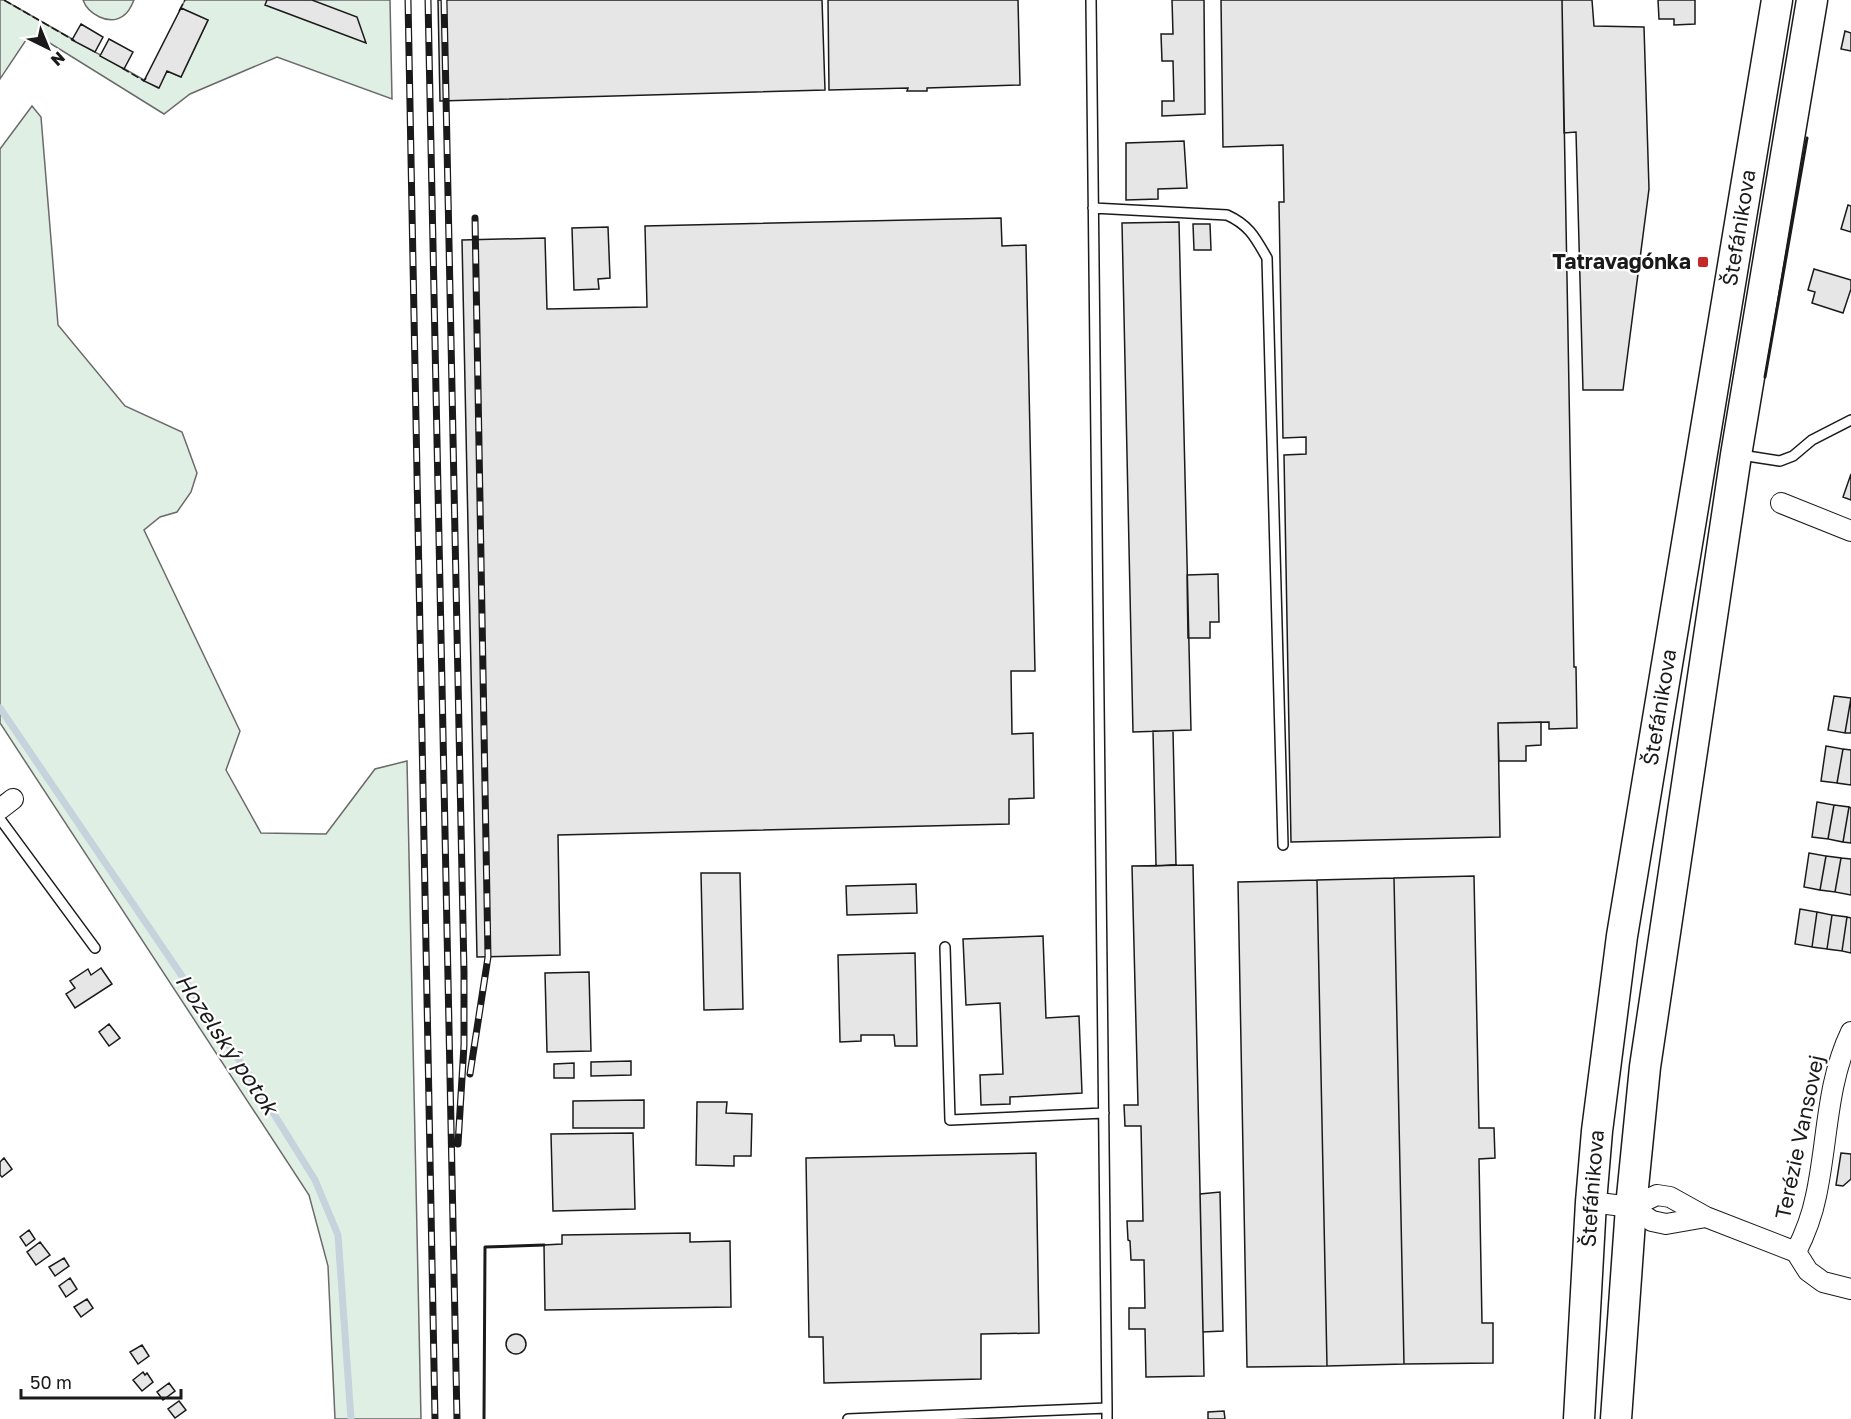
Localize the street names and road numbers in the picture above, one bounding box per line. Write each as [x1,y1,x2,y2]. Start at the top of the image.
street label: Štefánikova [1716,167,1761,288]
street label: Štefánikova [1636,647,1681,767]
street label: Terézie Vansovej [1769,1052,1829,1221]
street label: Štefánikova [1575,1129,1609,1248]

